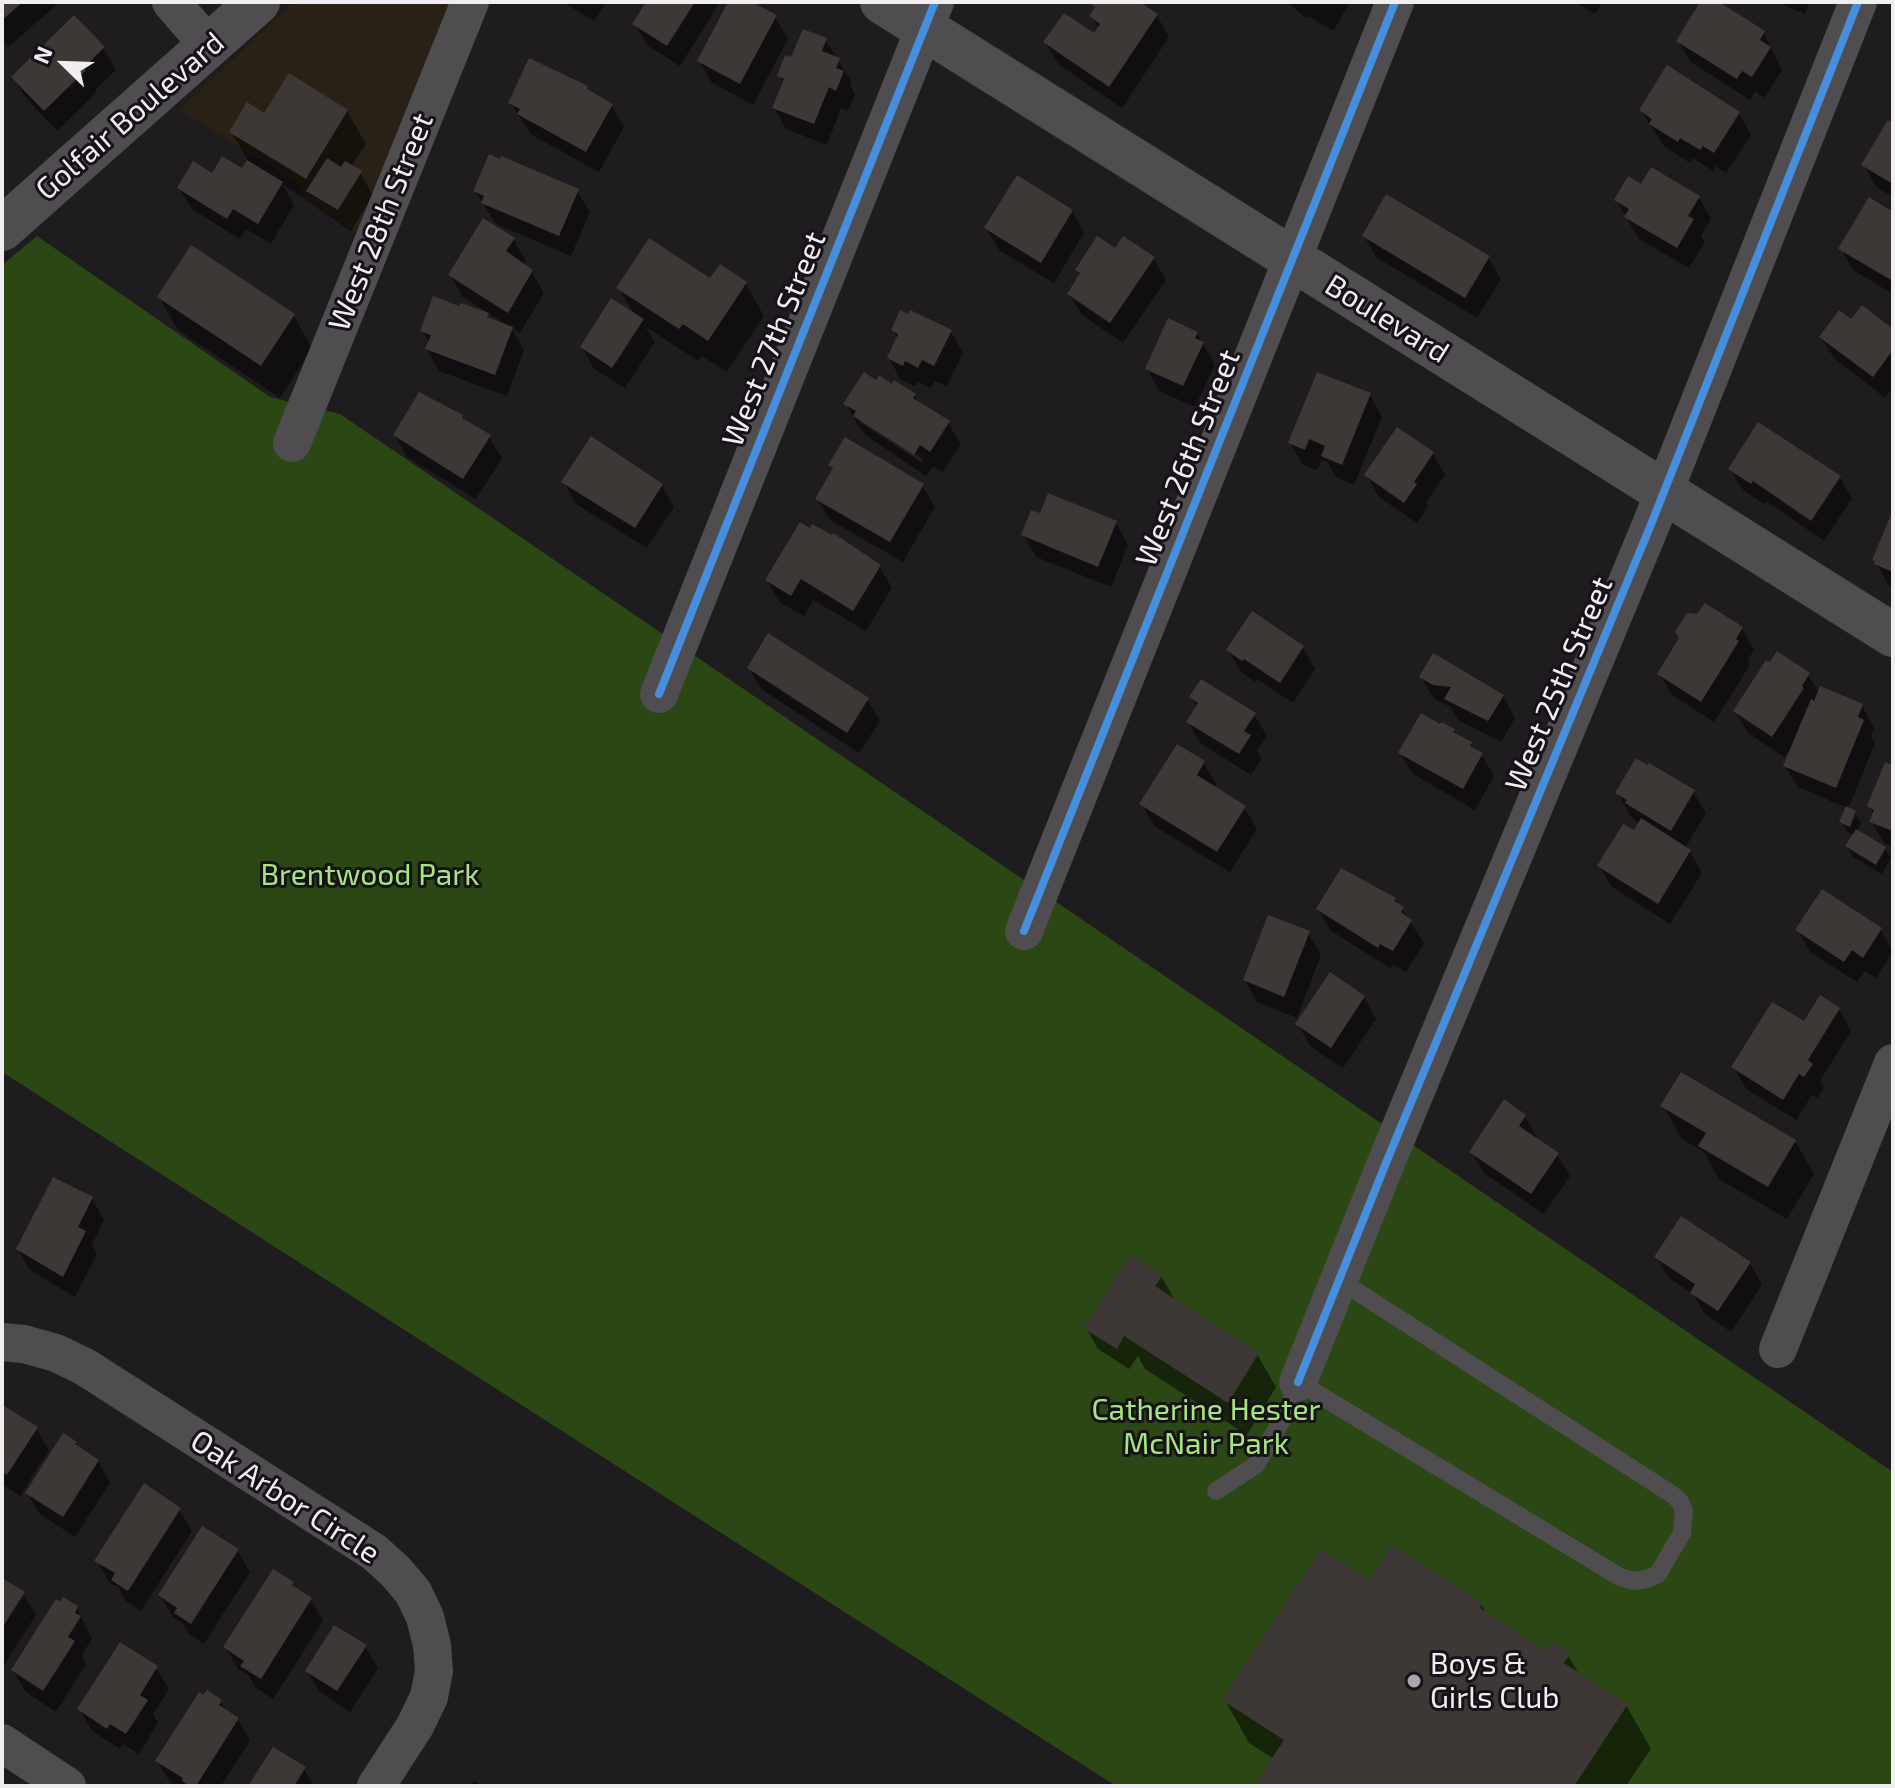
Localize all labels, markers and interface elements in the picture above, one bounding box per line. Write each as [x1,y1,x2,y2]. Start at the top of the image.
north arrow [24,24,104,104]
street label: Golfair Boulevard [29,25,231,207]
text: N [27,42,57,67]
street label: West 28th Street [321,108,441,336]
street label: West 27th Street [715,226,833,452]
street label: Boulevard [1319,267,1455,371]
street label: West 26th Street [1128,344,1248,572]
street label: West 25th Street [1498,571,1620,797]
park label: Brentwood Park [260,857,480,893]
park label: Catherine Hester McNair Park [1091,1392,1321,1462]
street label: Oak Arbor Circle [184,1423,386,1571]
place label: Boys & Girls Club [1430,1646,1559,1716]
marker: Boys & Girls Club [1405,1672,1423,1690]

